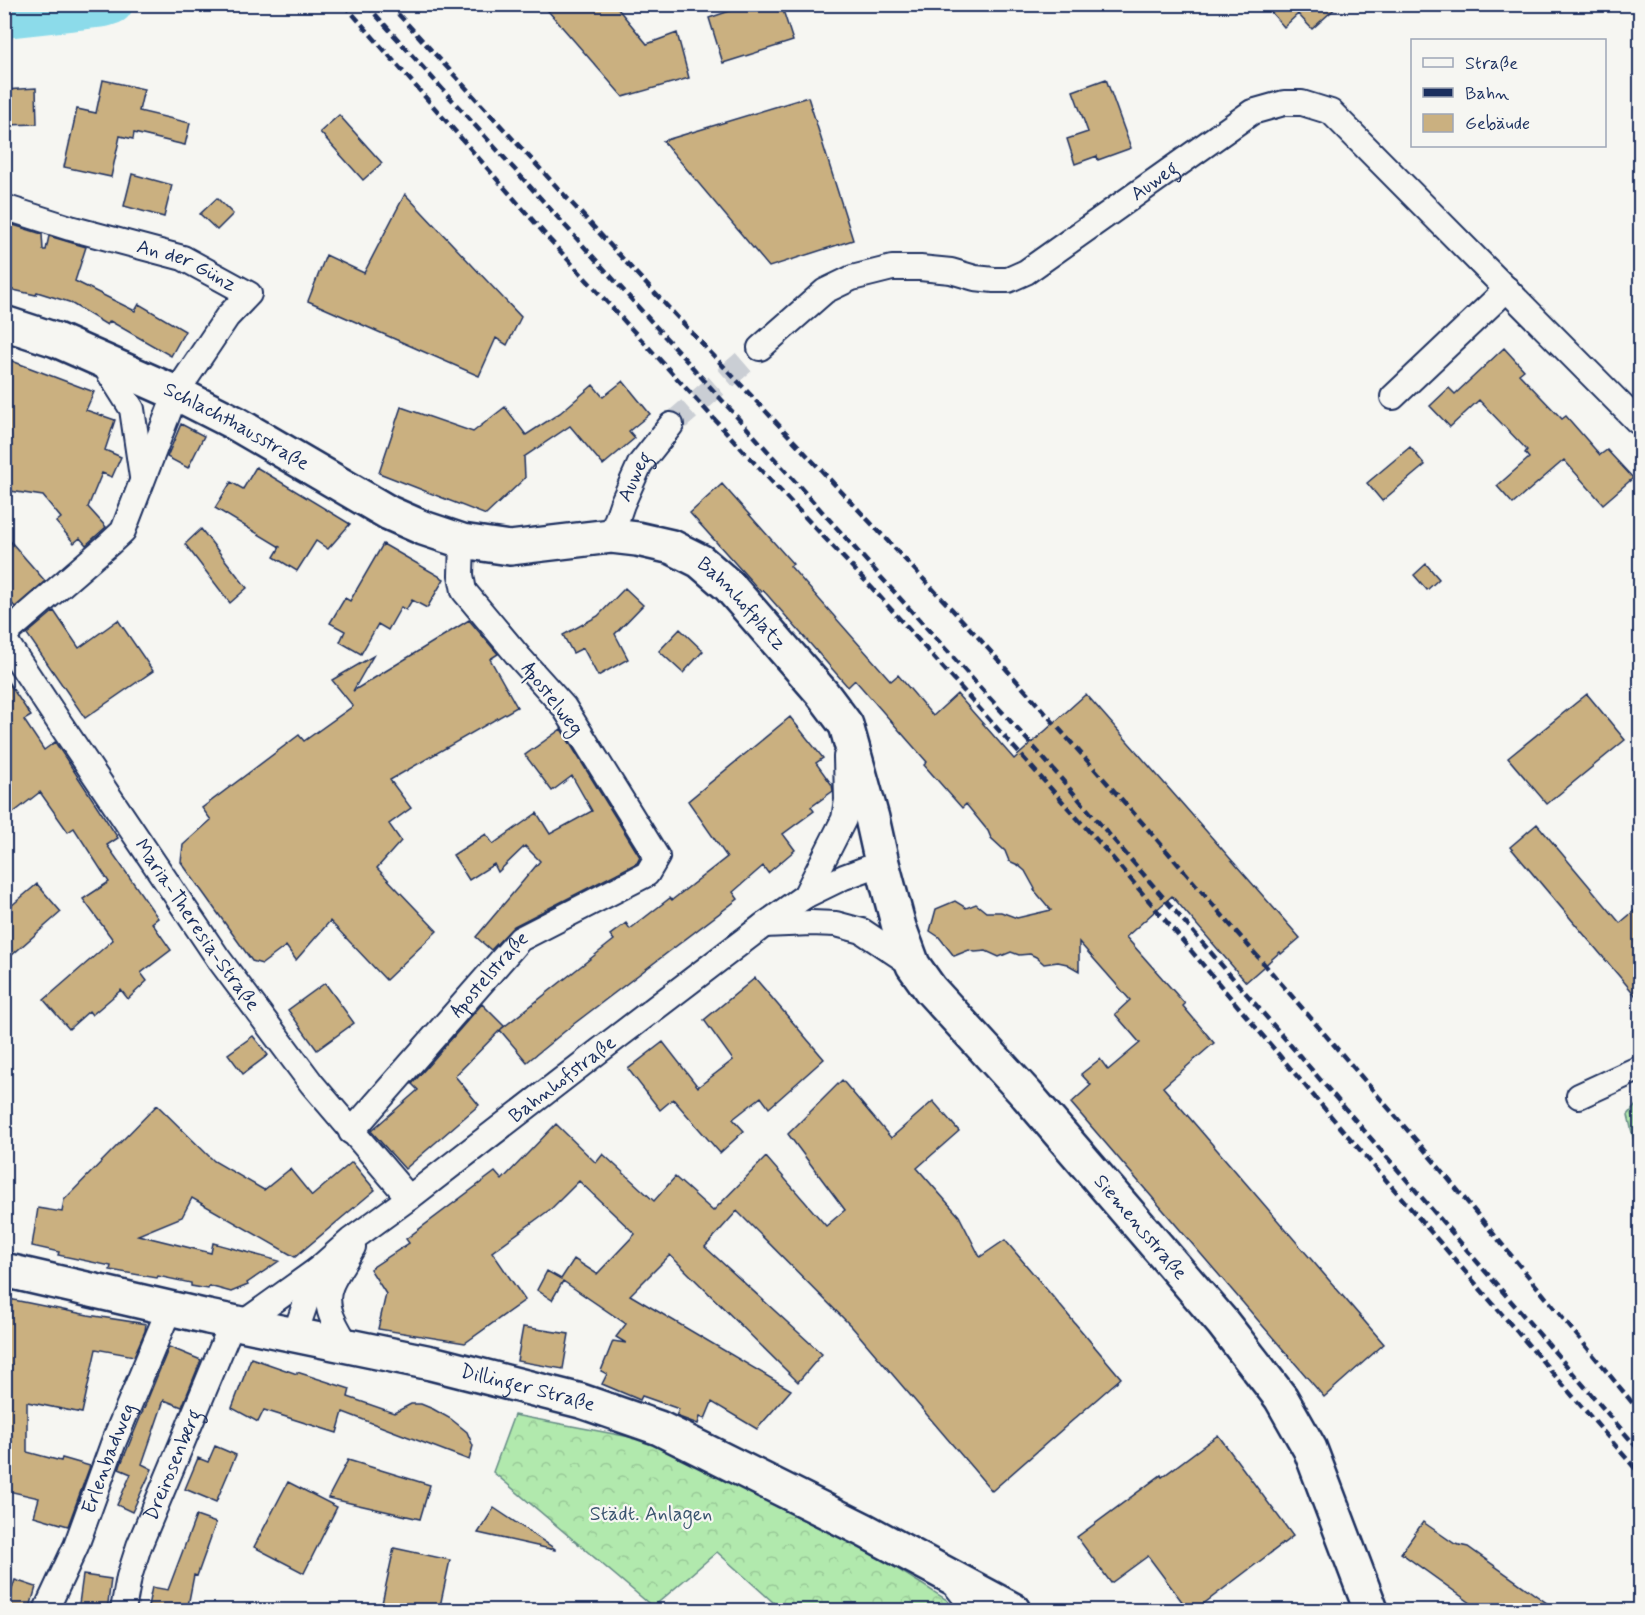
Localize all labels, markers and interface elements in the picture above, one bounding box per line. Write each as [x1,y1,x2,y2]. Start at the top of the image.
legend [1411,39,1606,147]
text: Straße [1465,52,1518,76]
text: Bahn [1465,82,1509,106]
text: Gebäude [1465,112,1530,136]
street label: Auweg [1125,155,1185,207]
street label: An der Günz [134,233,241,298]
street label: Schlachthausstraße [160,376,315,477]
street label: Auweg [611,446,660,506]
street label: Bahnhofplatz [691,551,793,656]
street label: Apostelweg [514,657,589,742]
street label: Maria-Theresia-Straße [128,834,266,1016]
street label: Apostelstraße [444,924,533,1024]
street label: Bahnhofstraße [503,1029,622,1129]
street label: Siemensstraße [1088,1169,1194,1286]
street label: Dillinger Straße [458,1358,599,1418]
street label: Erlenbadweg [75,1399,142,1518]
street label: Dreirosenberg [138,1405,210,1525]
park label: Städt. Anlagen [590,1501,712,1529]

